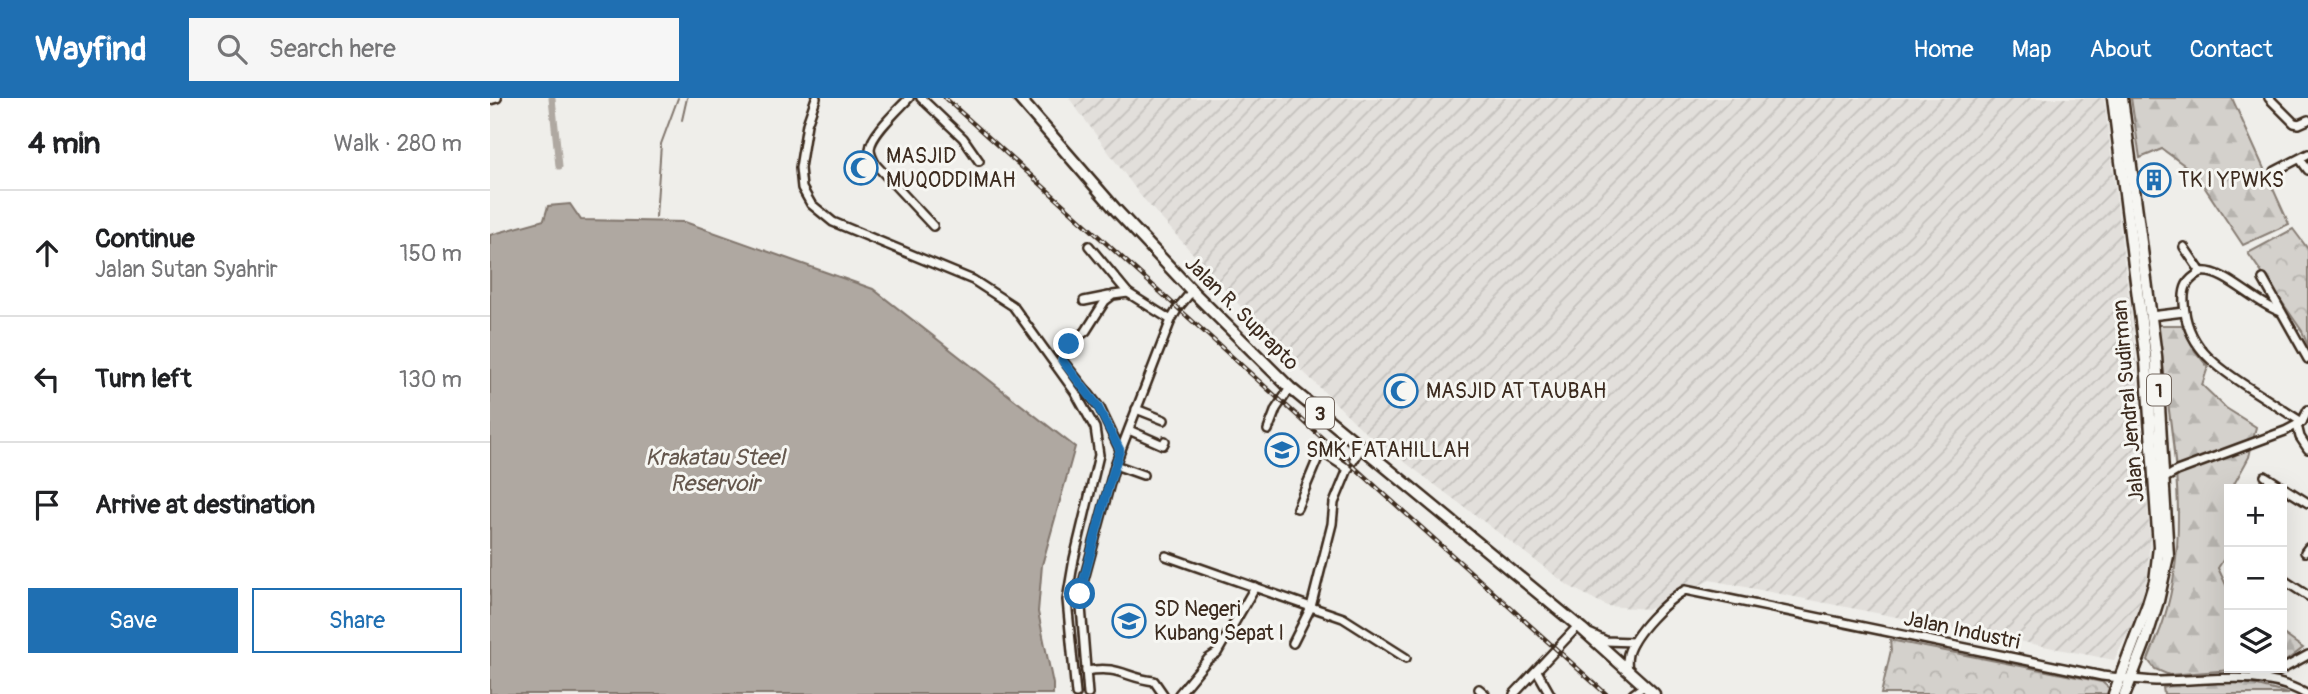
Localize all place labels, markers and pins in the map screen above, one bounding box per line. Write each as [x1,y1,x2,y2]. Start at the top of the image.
place label: MASJID MUQODDIMAH [886,143,1016,194]
mosque icon: MASJID MUQODDIMAH [842,149,880,187]
building icon: TK I YPWKS [2135,161,2173,199]
place label: TK I YPWKS [2178,167,2284,194]
mosque icon: MASJID AT TAUBAH [1382,372,1420,410]
place label: MASJID AT TAUBAH [1426,378,1606,405]
school or university icon: SMK FATAHILLAH [1263,431,1301,469]
place label: SMK FATAHILLAH [1306,437,1470,464]
place label: SD Negeri Kubang Sepat I [1154,596,1284,647]
school or university icon: SD Negeri Kubang Sepat I [1110,602,1148,640]

